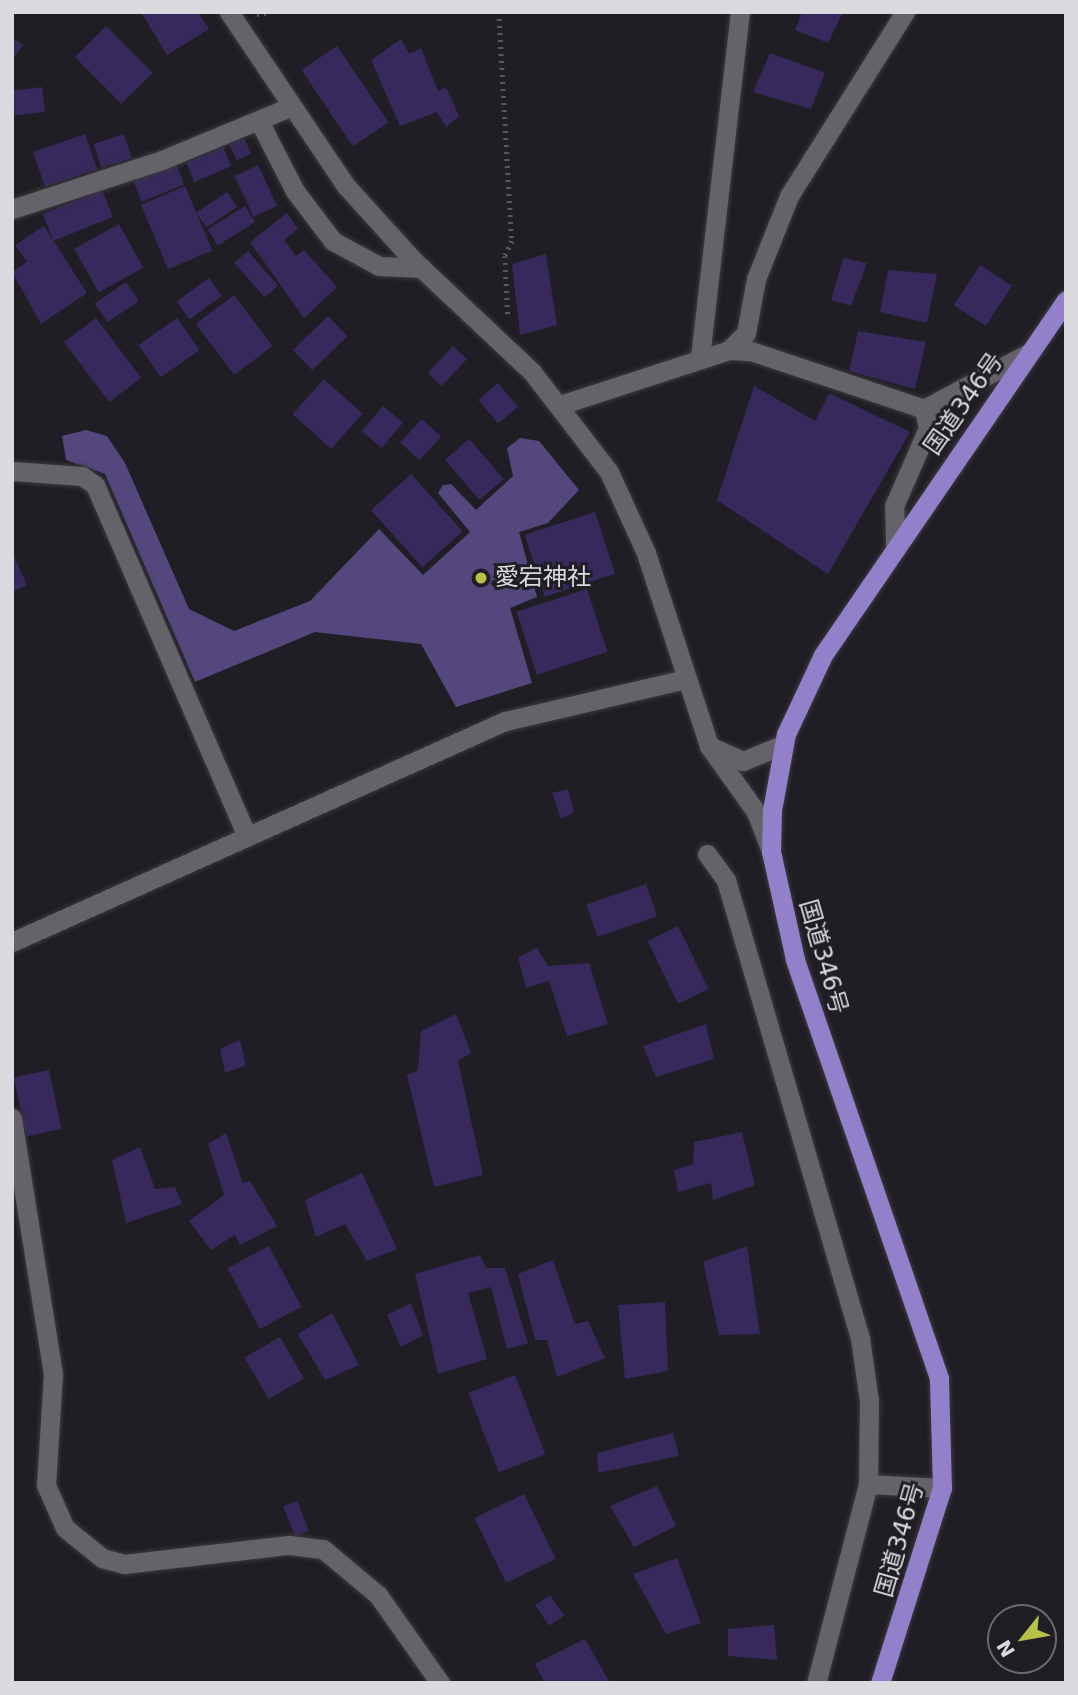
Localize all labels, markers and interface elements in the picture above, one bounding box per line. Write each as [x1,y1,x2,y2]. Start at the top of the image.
street label: 国道346号 [918,347,1010,461]
place label: 愛宕神社 [495,564,591,592]
marker: 愛宕神社 [473,570,489,586]
street label: 国道346号 [793,896,853,1018]
street label: 国道346号 [870,1479,930,1601]
north arrow [987,1604,1057,1674]
text: N [992,1636,1019,1661]

